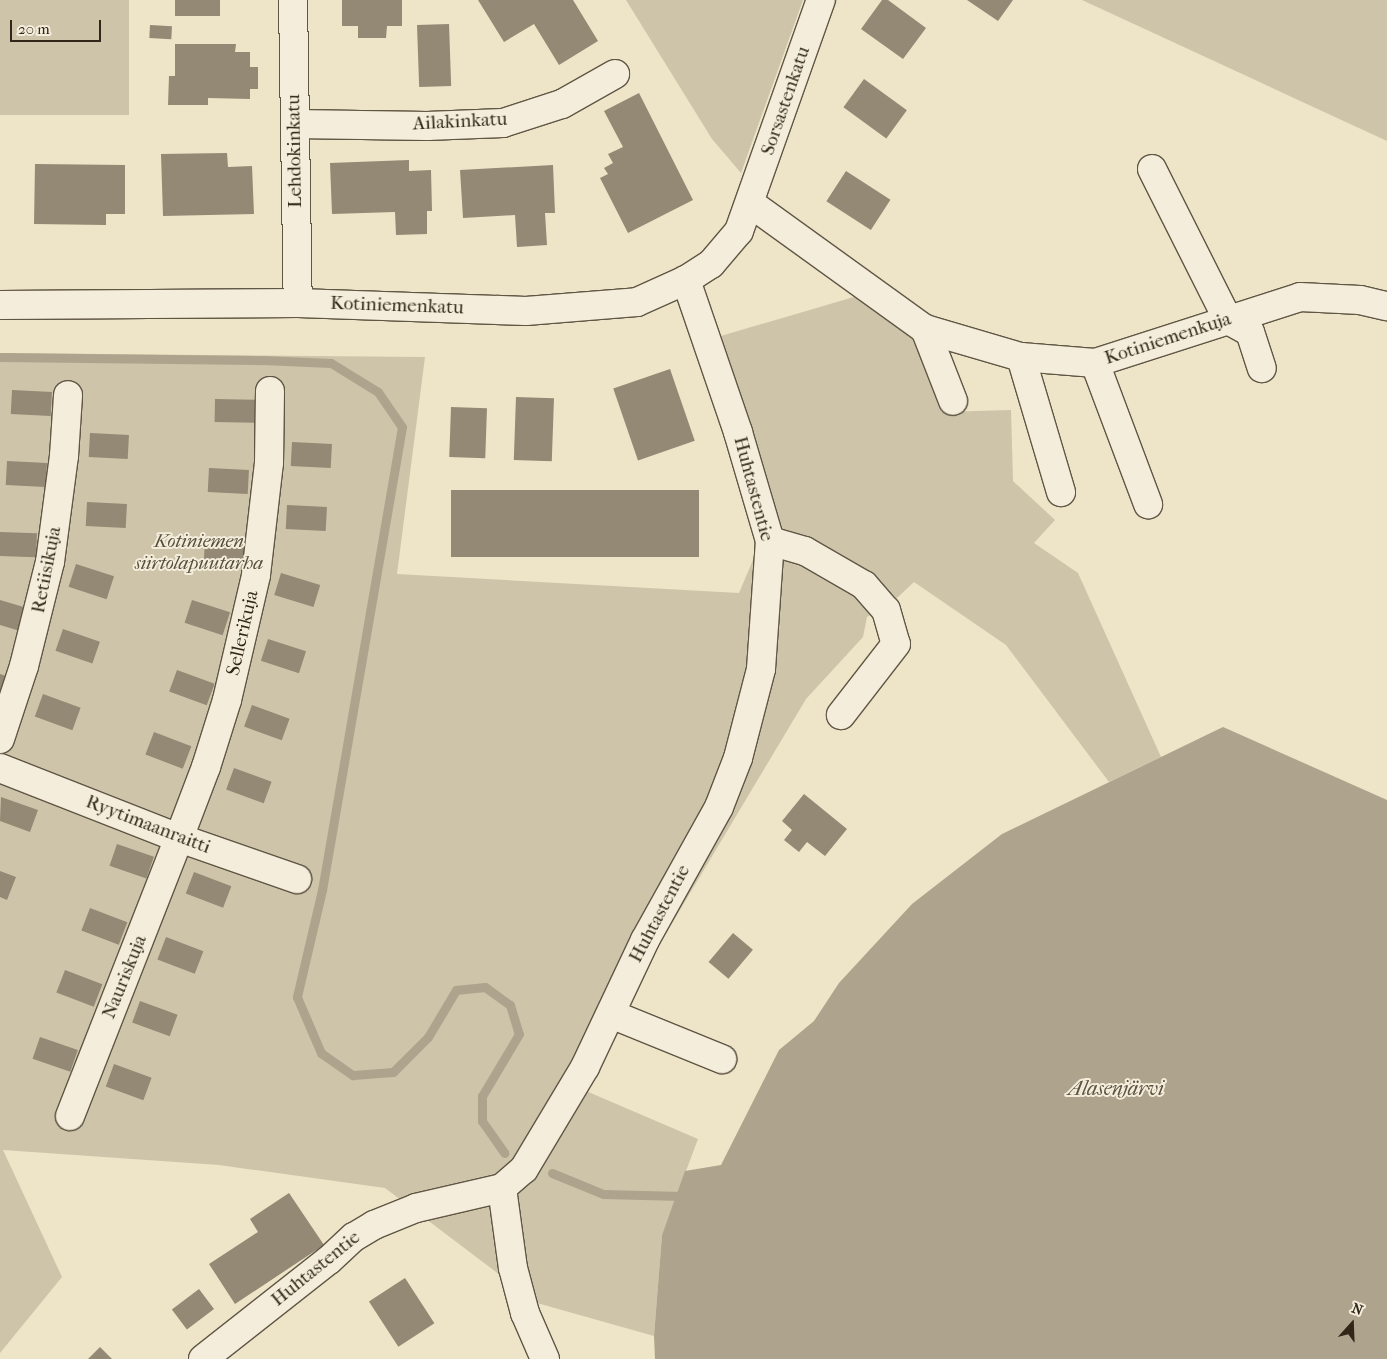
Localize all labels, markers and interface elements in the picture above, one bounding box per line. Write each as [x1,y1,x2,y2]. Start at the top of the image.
scale bar [12,10,104,42]
text: 20 m [18,20,50,38]
street label: Sorsastenkatu [757,44,815,158]
street label: Lehdokinkatu [283,94,307,208]
street label: Ailakinkatu [412,108,508,136]
street label: Kotiniemenkatu [330,292,464,320]
street label: Kotiniemenkuja [1102,308,1234,370]
street label: Huhtastentie [728,434,778,544]
street label: Retiisikuja [27,525,67,615]
park label: Kotiniemen siirtolapuutarha [135,531,263,575]
street label: Sellerikuja [222,588,264,678]
street label: Ryytimaanraitti [82,791,214,859]
street label: Huhtastentie [625,861,695,967]
street label: Nauriskuja [98,932,152,1022]
water label: Alasenjärvi [1068,1076,1164,1100]
street label: Huhtastentie [267,1226,365,1312]
north arrow [1327,1299,1377,1349]
text: N [1349,1300,1365,1319]

